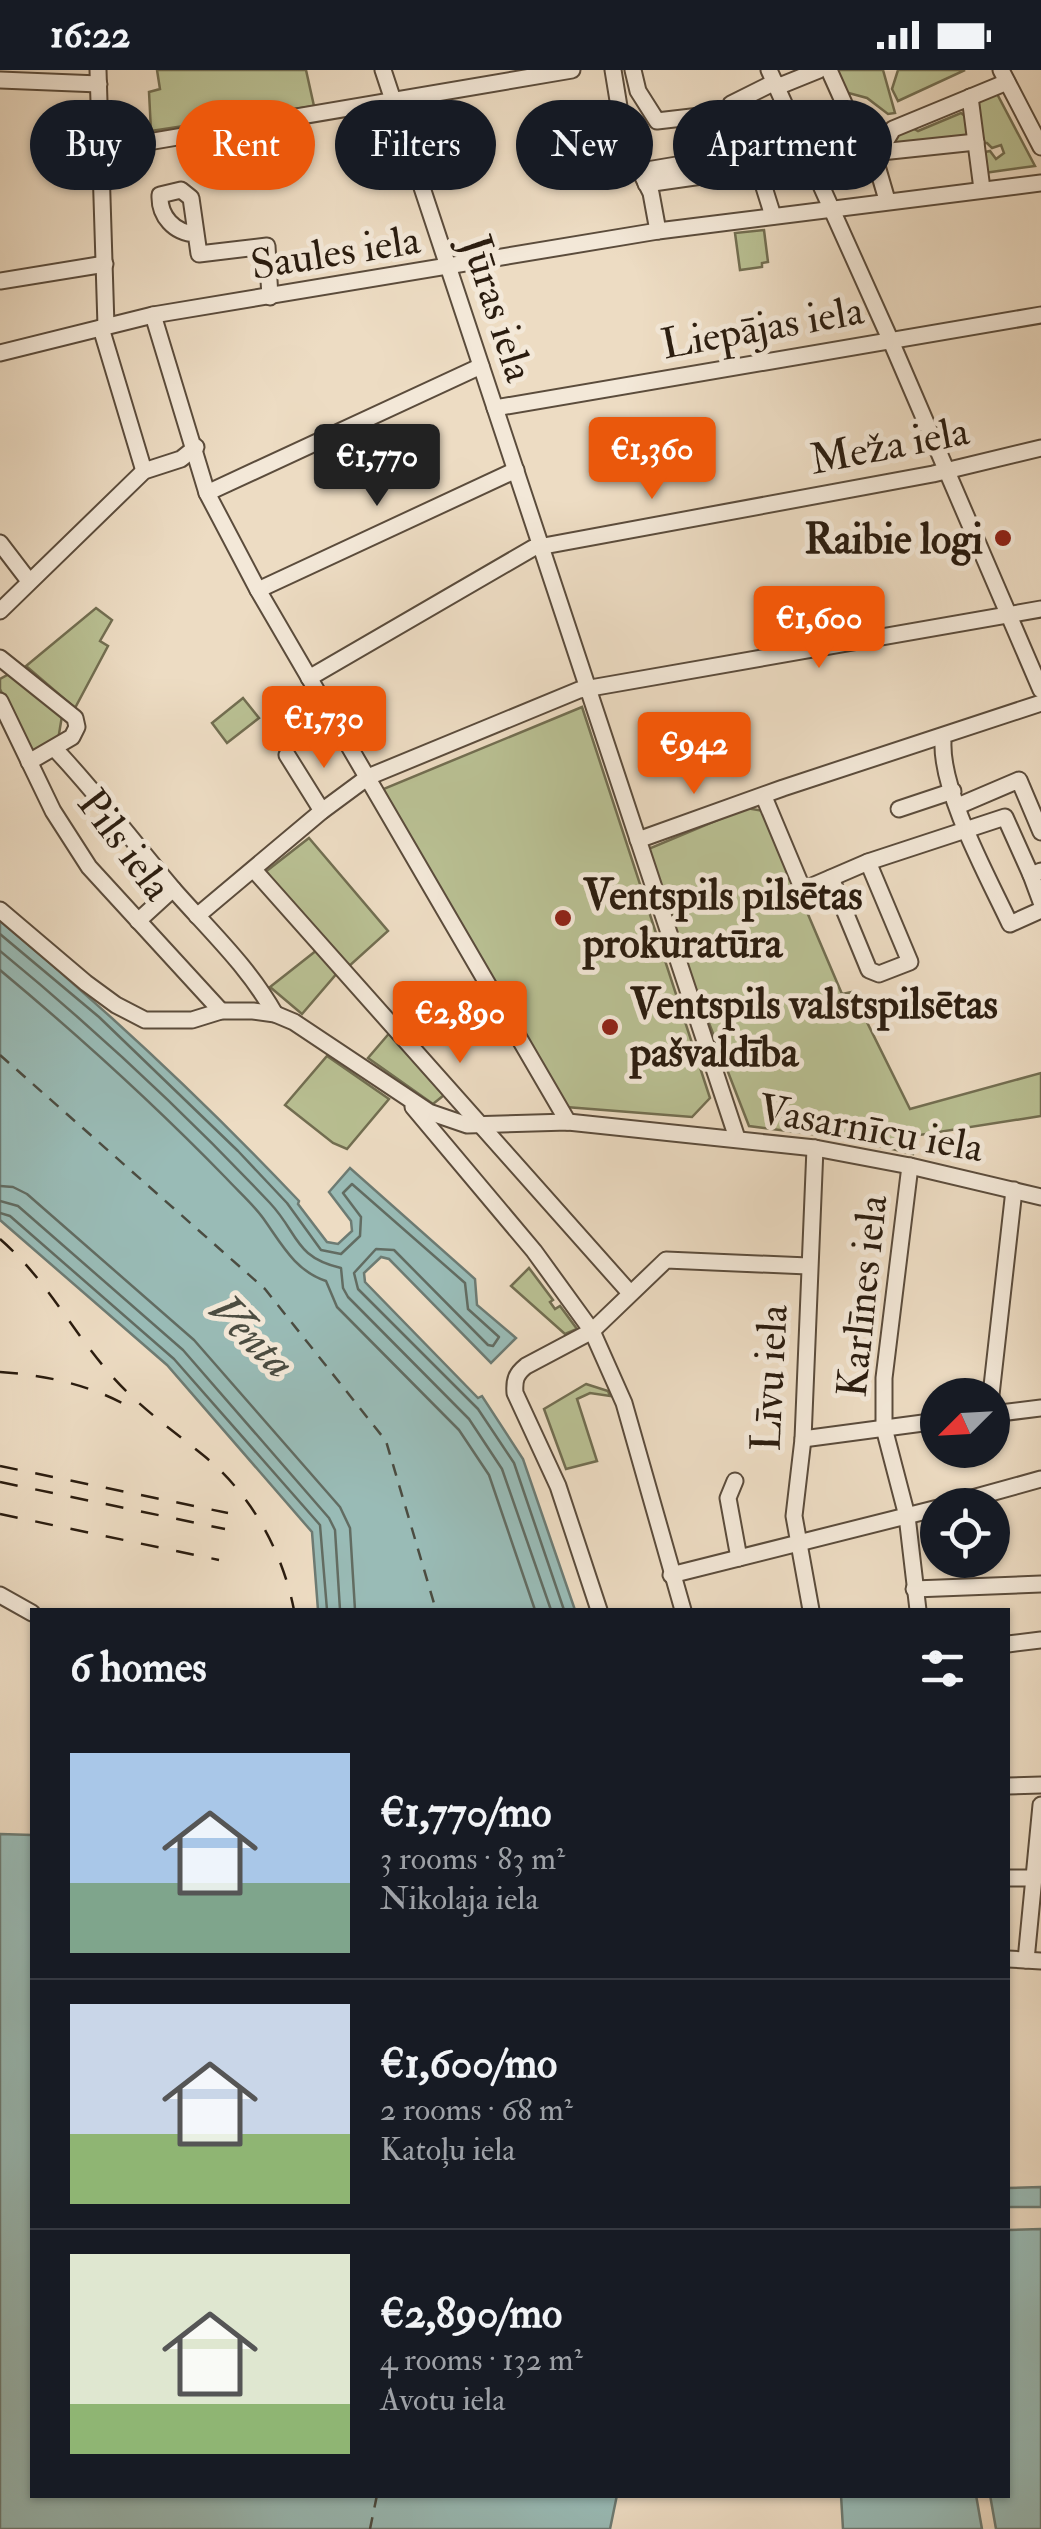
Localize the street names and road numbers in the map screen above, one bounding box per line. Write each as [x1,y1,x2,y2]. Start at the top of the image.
street label: Saules iela [247,214,424,292]
street label: Jūras iela [449,228,545,389]
street label: Liepājas iela [657,285,868,371]
street label: Meža iela [806,405,974,487]
street label: Pils iela [66,779,184,912]
street label: Vasarnīcu iela [754,1084,988,1174]
street label: Karlīnes iela [827,1192,900,1400]
street label: Līvu iela [740,1303,800,1453]

